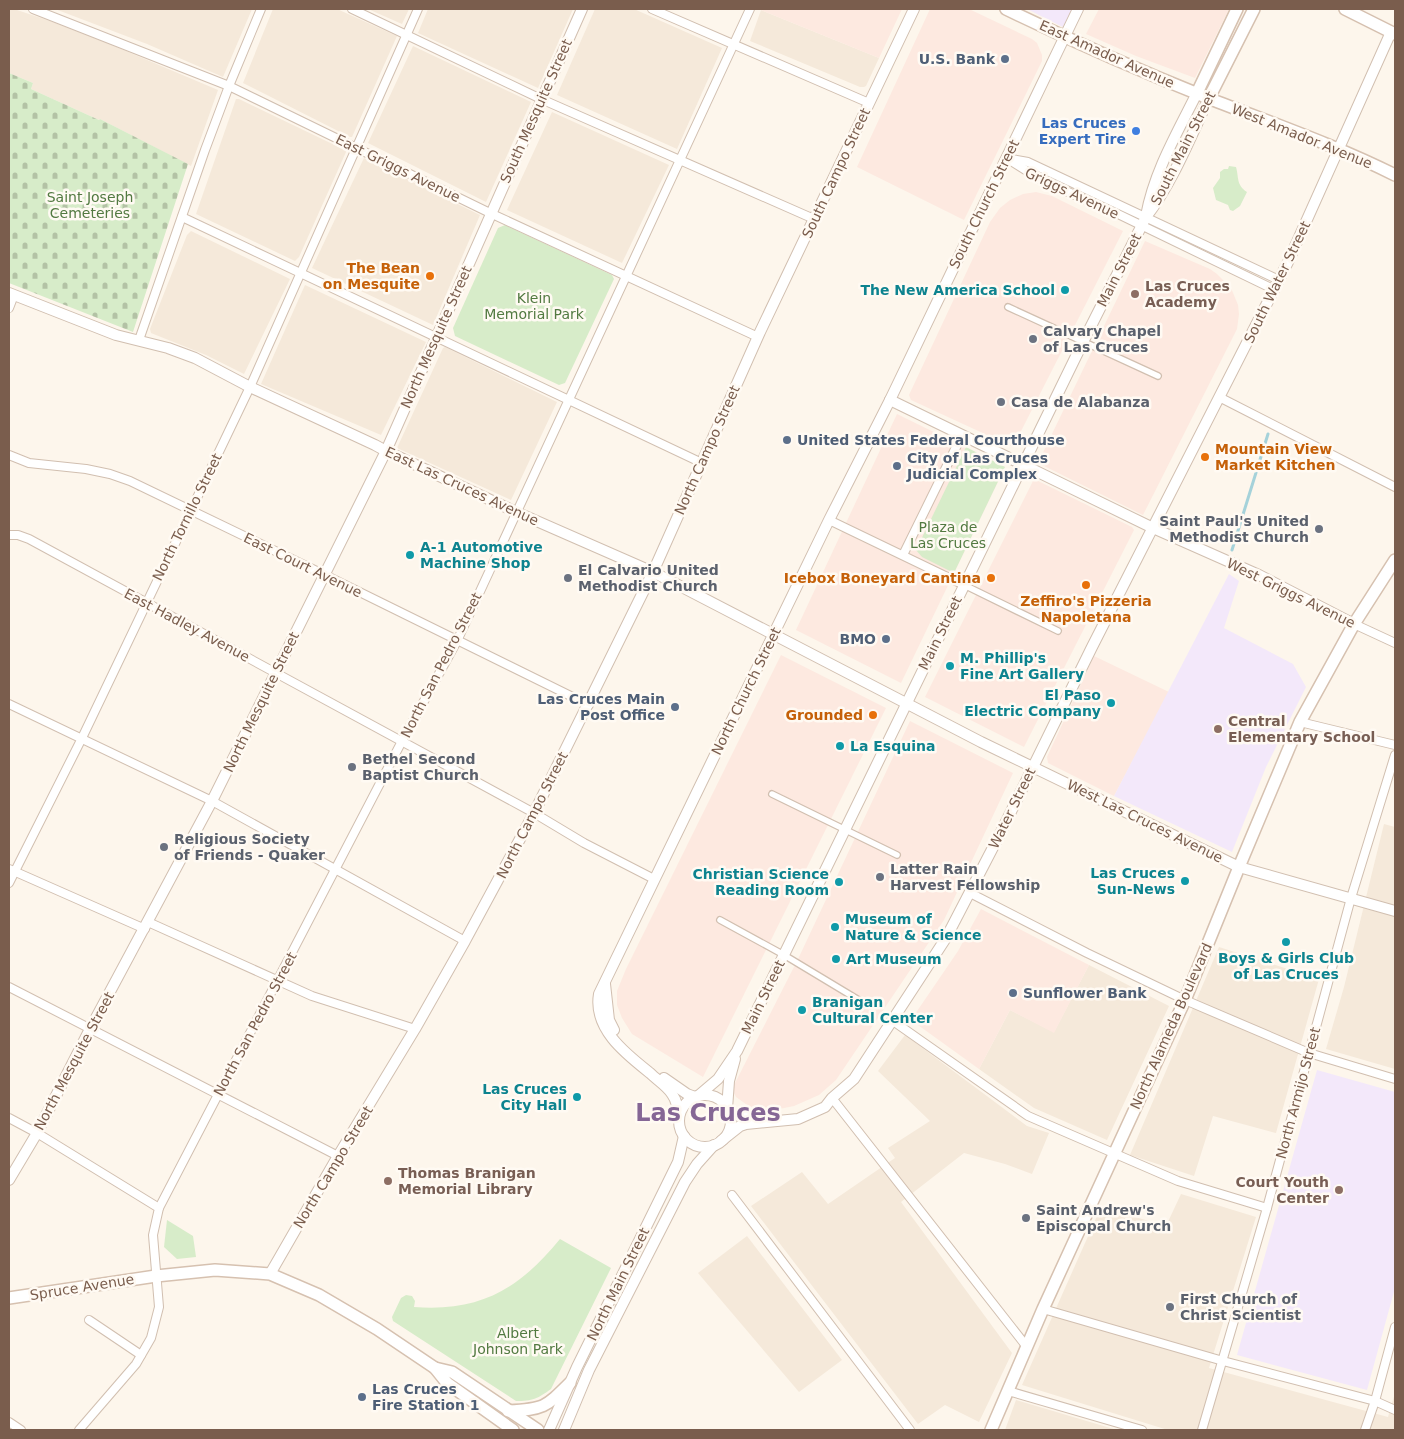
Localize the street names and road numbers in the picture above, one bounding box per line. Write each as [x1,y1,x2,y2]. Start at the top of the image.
street label: East Amador Avenue [1037,17,1177,91]
street label: South Mesquite Street [497,36,575,185]
street label: South Main Street [1147,88,1219,208]
street label: West Amador Avenue [1229,100,1375,172]
street label: South Campo Street [799,105,873,241]
street label: East Griggs Avenue [333,131,463,205]
street label: South Church Street [946,136,1022,271]
street label: Griggs Avenue [1022,164,1122,222]
street label: South Water Street [1241,218,1314,346]
street label: Main Street [1094,230,1145,309]
street label: North Mesquite Street [397,263,475,411]
street label: North Campo Street [671,382,743,517]
street label: East Las Cruces Avenue [383,443,541,529]
street label: North Tornillo Street [149,450,225,583]
street label: East Court Avenue [241,529,365,601]
street label: West Griggs Avenue [1224,555,1358,631]
street label: East Hadley Avenue [121,585,253,665]
street label: North San Pedro Street [397,589,485,740]
street label: Main Street [915,593,965,673]
street label: North Church Street [708,624,784,757]
street label: North Mesquite Street [220,629,302,775]
street label: North Campo Street [493,749,571,881]
street label: Water Street [985,764,1039,851]
street label: West Las Cruces Avenue [1064,776,1226,866]
street label: North Alameda Boulevard [1127,940,1215,1112]
street label: North San Pedro Street [210,949,300,1099]
street label: Main Street [738,957,788,1037]
street label: North Mesquite Street [31,989,118,1133]
street label: North Armijo Street [1273,1025,1323,1161]
street label: North Campo Street [290,1102,376,1231]
street label: North Main Street [584,1224,653,1343]
street label: Spruce Avenue [29,1271,135,1303]

